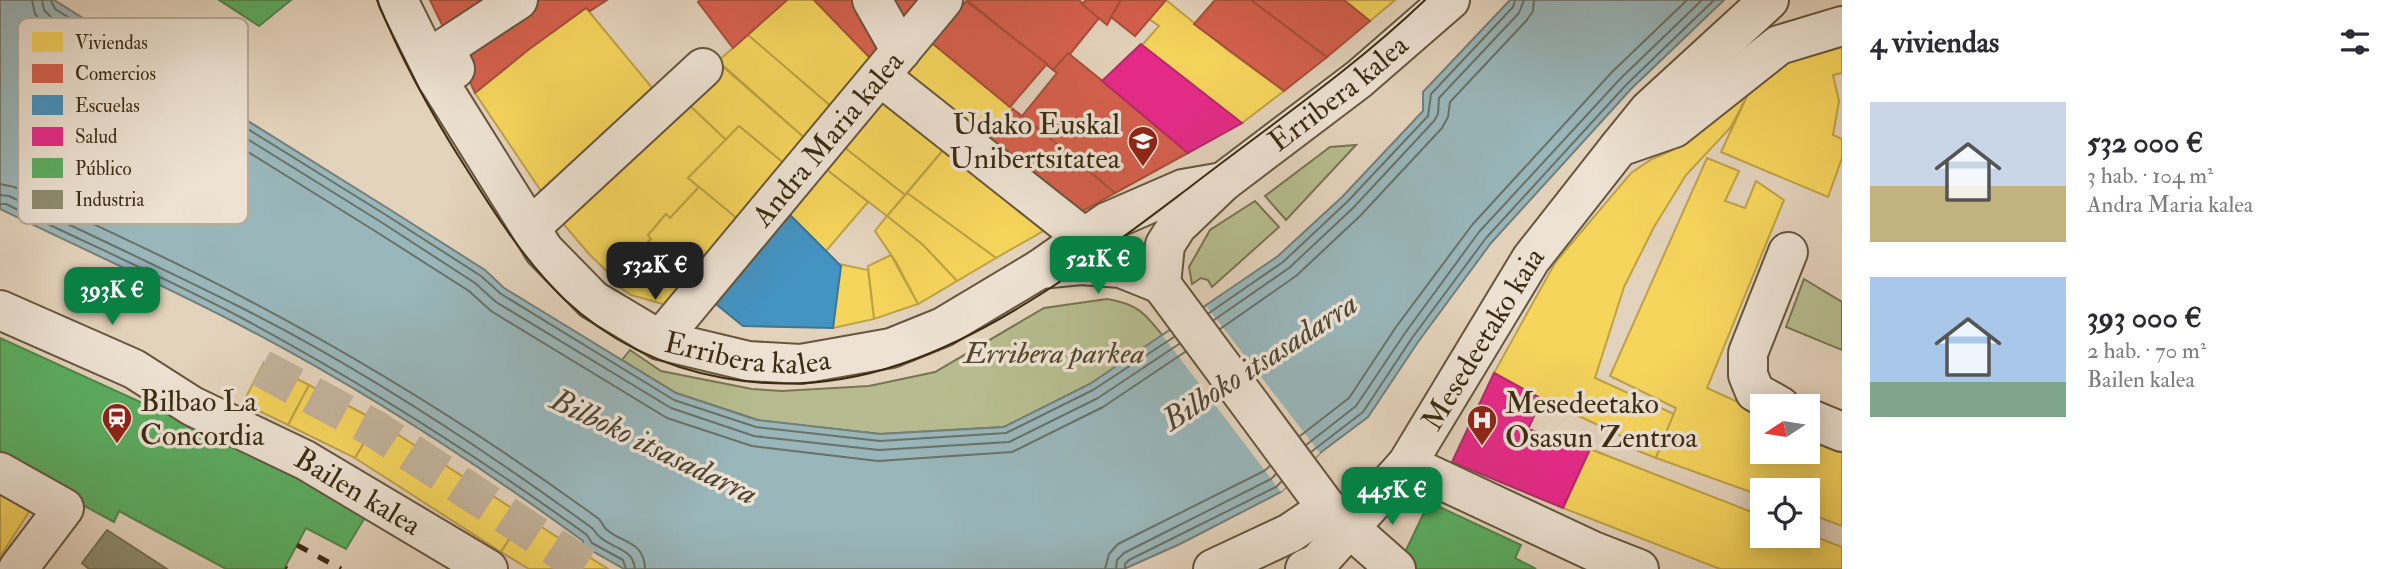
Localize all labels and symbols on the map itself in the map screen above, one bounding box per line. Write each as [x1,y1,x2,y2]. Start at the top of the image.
legend [18,18,248,224]
street label: Erribera kalea [1261,26,1416,159]
text: Viviendas [75,31,148,55]
street label: Andra Maria kalea [743,43,912,235]
text: Comercios [75,62,156,86]
text: Escuelas [75,94,140,118]
place label: Udako Euskal Unibertsitatea [949,106,1121,177]
school or university icon: Udako Euskal Unibertsitatea [1126,124,1160,168]
text: Salud [75,125,118,149]
text: Público [75,157,132,181]
text: Industria [75,188,144,212]
pin: 521K € [1041,236,1155,296]
street label: Mesedeetako kaia [1413,239,1552,437]
pin: 532K € [598,243,712,302]
pin: 393K € [55,268,169,327]
water label: Bilboko itsasadarra [1153,284,1365,441]
street label: Erribera kalea [661,323,834,383]
park label: Erribera parkea [962,335,1144,372]
water label: Bilboko itsasadarra [542,379,764,514]
place label: Bilbao La Concordia [140,383,265,454]
place label: Mesedeetako Osasun Zentroa [1505,385,1698,456]
north arrow [1750,394,1820,464]
station icon: Bilbao La Concordia [100,401,134,445]
hospital icon: Mesedeetako Osasun Zentroa [1465,403,1499,447]
street label: Bailen kalea [288,440,428,544]
pin: 445K € [1335,468,1449,527]

